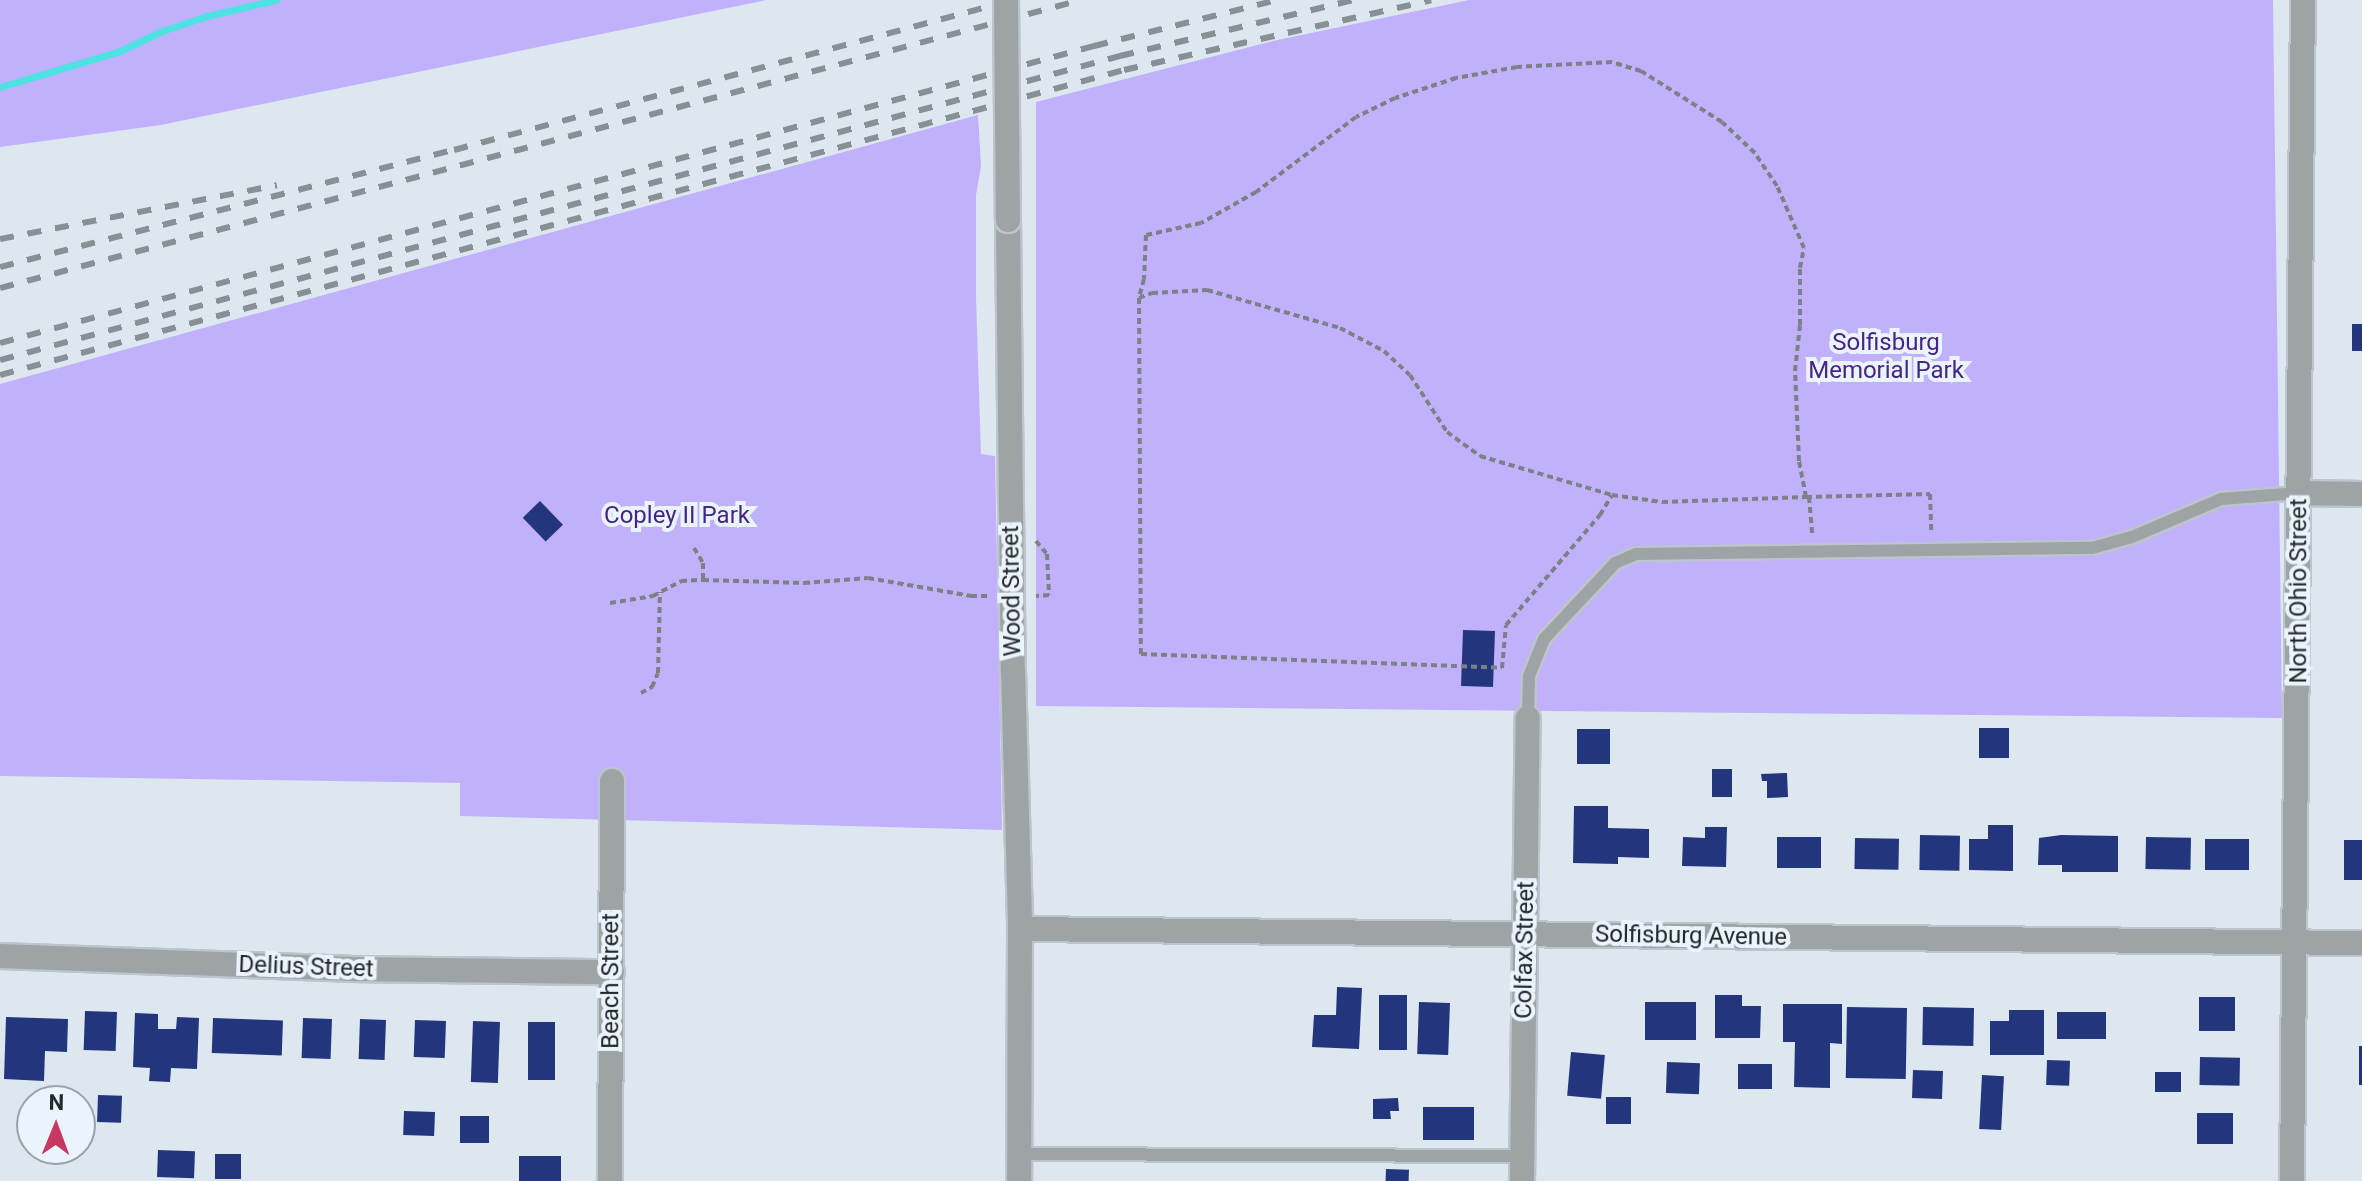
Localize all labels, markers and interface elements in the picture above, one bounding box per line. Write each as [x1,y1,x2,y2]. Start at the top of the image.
park label: Solfisburg Memorial Park [1808,329,1964,385]
street label: North Ohio Street [2285,498,2313,684]
park label: Copley II Park [604,502,750,530]
street label: Wood Street [996,525,1028,657]
street label: Colfax Street [1509,881,1541,1019]
street label: Beach Street [597,913,625,1049]
street label: Solfisburg Avenue [1595,920,1787,952]
street label: Delius Street [238,950,374,984]
north arrow [16,1085,96,1165]
text: N [48,1090,64,1115]

